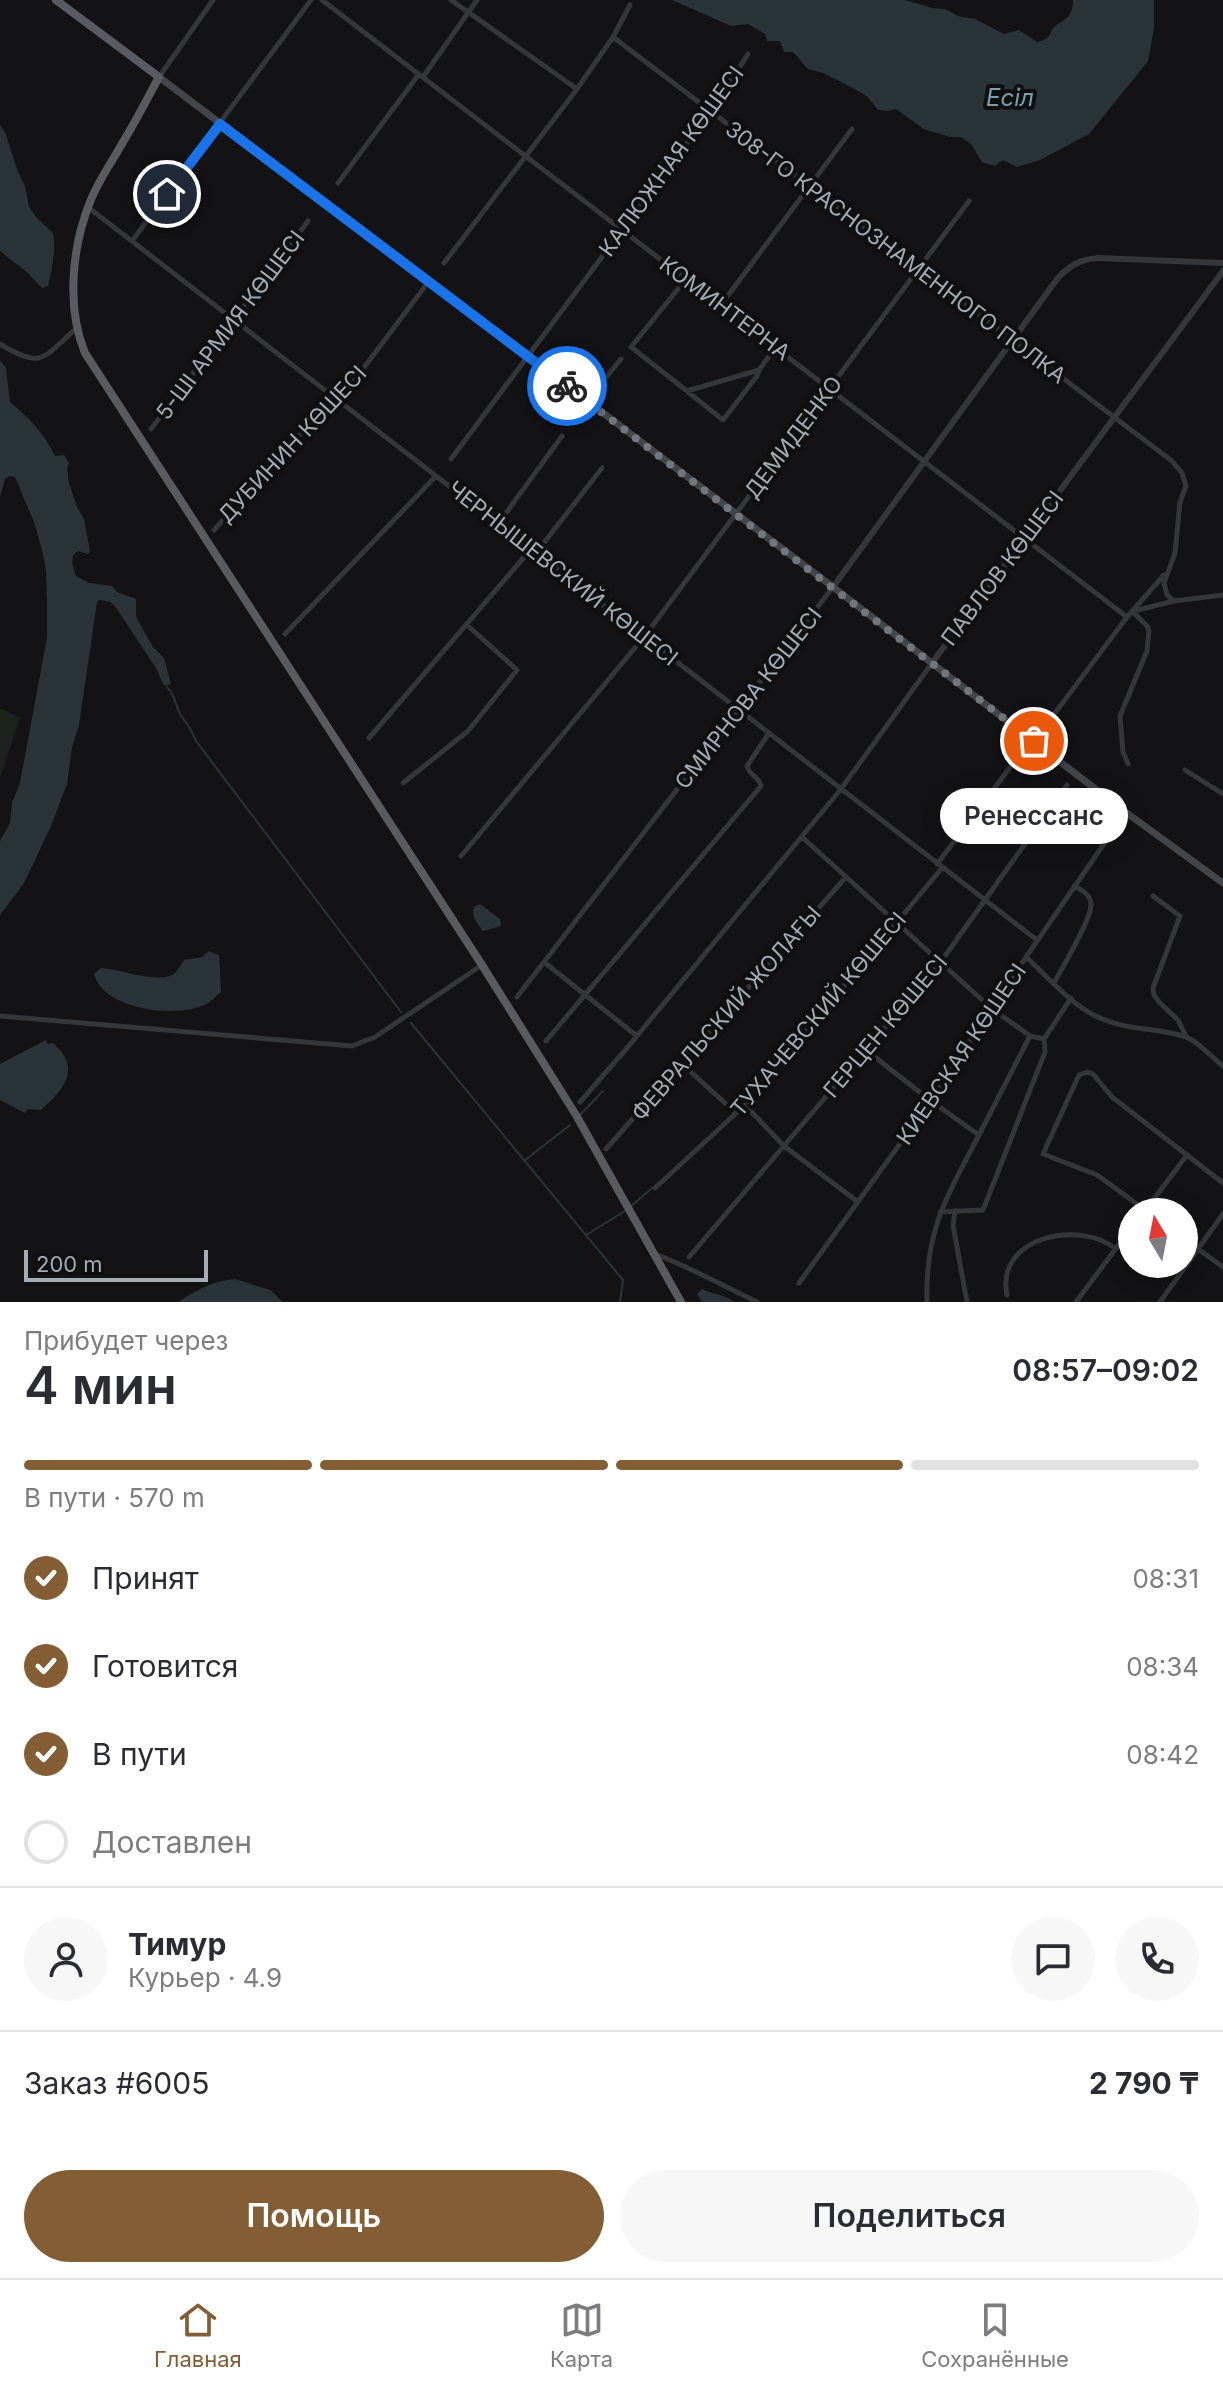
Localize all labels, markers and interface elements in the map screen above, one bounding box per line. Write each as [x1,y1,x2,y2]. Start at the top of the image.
street label: КАЛЮЖНАЯ КӨШЕСІ [593,61,749,261]
water label: Есіл [986,83,1034,112]
street label: 308-ГО КРАСНОЗНАМЕННОГО ПОЛКА [721,115,1071,389]
pin [133,160,201,228]
icon: home [145,172,189,216]
street label: 5-ШІ АРМИЯ КӨШЕСІ [150,225,310,425]
street label: КОМИНТЕРНА [655,250,795,366]
courier [527,346,607,426]
street label: ДУБИНИН КӨШЕСІ [213,360,371,528]
icon: bike [545,364,589,408]
street label: ДЕМИДЕНКО [739,371,847,503]
street label: ЧЕРНЫШЕВСКИЙ КӨШЕСІ [443,475,683,671]
street label: ПАВЛОВ КӨШЕСІ [935,486,1069,650]
street label: СМИРНОВА КӨШЕСІ [669,602,827,794]
pin [1000,707,1068,775]
icon: bag [1012,719,1056,763]
callout: Ренессанс [940,789,1128,845]
text: Ренессанс [964,800,1104,831]
street label: ФЕВРАЛЬСКИЙ ЖОЛАҒЫ [626,901,826,1125]
street label: ТУХАЧЕВСКИЙ КӨШЕСІ [725,907,911,1121]
street label: ГЕРЦЕН КӨШЕСІ [818,949,952,1103]
street label: КИЕВСКАЯ КӨШЕСІ [891,959,1031,1149]
north arrow [1118,1198,1198,1278]
map controls [1118,1198,1198,1278]
scale bar [24,1246,208,1282]
text: 200 m [36,1251,103,1277]
text: Прибудет через [24,1325,228,1356]
text: 08:57–09:02 [1012,1352,1199,1388]
text: 4 мин [24,1354,177,1417]
text: В пути · 570 m [24,1482,205,1513]
icon: check [24,1556,68,1600]
text: Принят [92,1560,199,1596]
text: 08:31 [1132,1563,1199,1594]
icon: check [24,1644,68,1688]
text: Готовится [92,1648,238,1684]
text: 08:34 [1126,1651,1199,1682]
icon: check [24,1732,68,1776]
text: В пути [92,1736,187,1772]
text: 08:42 [1126,1739,1199,1770]
text: Доставлен [92,1824,252,1860]
button: person [24,1917,108,2001]
button: chat [1011,1917,1095,2001]
button: phone [1115,1917,1199,2001]
text: Тимур [128,1926,226,1962]
text: Курьер · 4.9 [128,1962,282,1993]
text: Заказ #6005 [24,2065,209,2101]
text: 2 790 ₸ [1089,2065,1199,2101]
button: Помощь [24,2170,604,2262]
button: Поделиться [620,2170,1199,2262]
tab: Главная [154,2298,242,2372]
tab: Карта [550,2298,613,2372]
tab: Сохранённые [921,2298,1069,2372]

